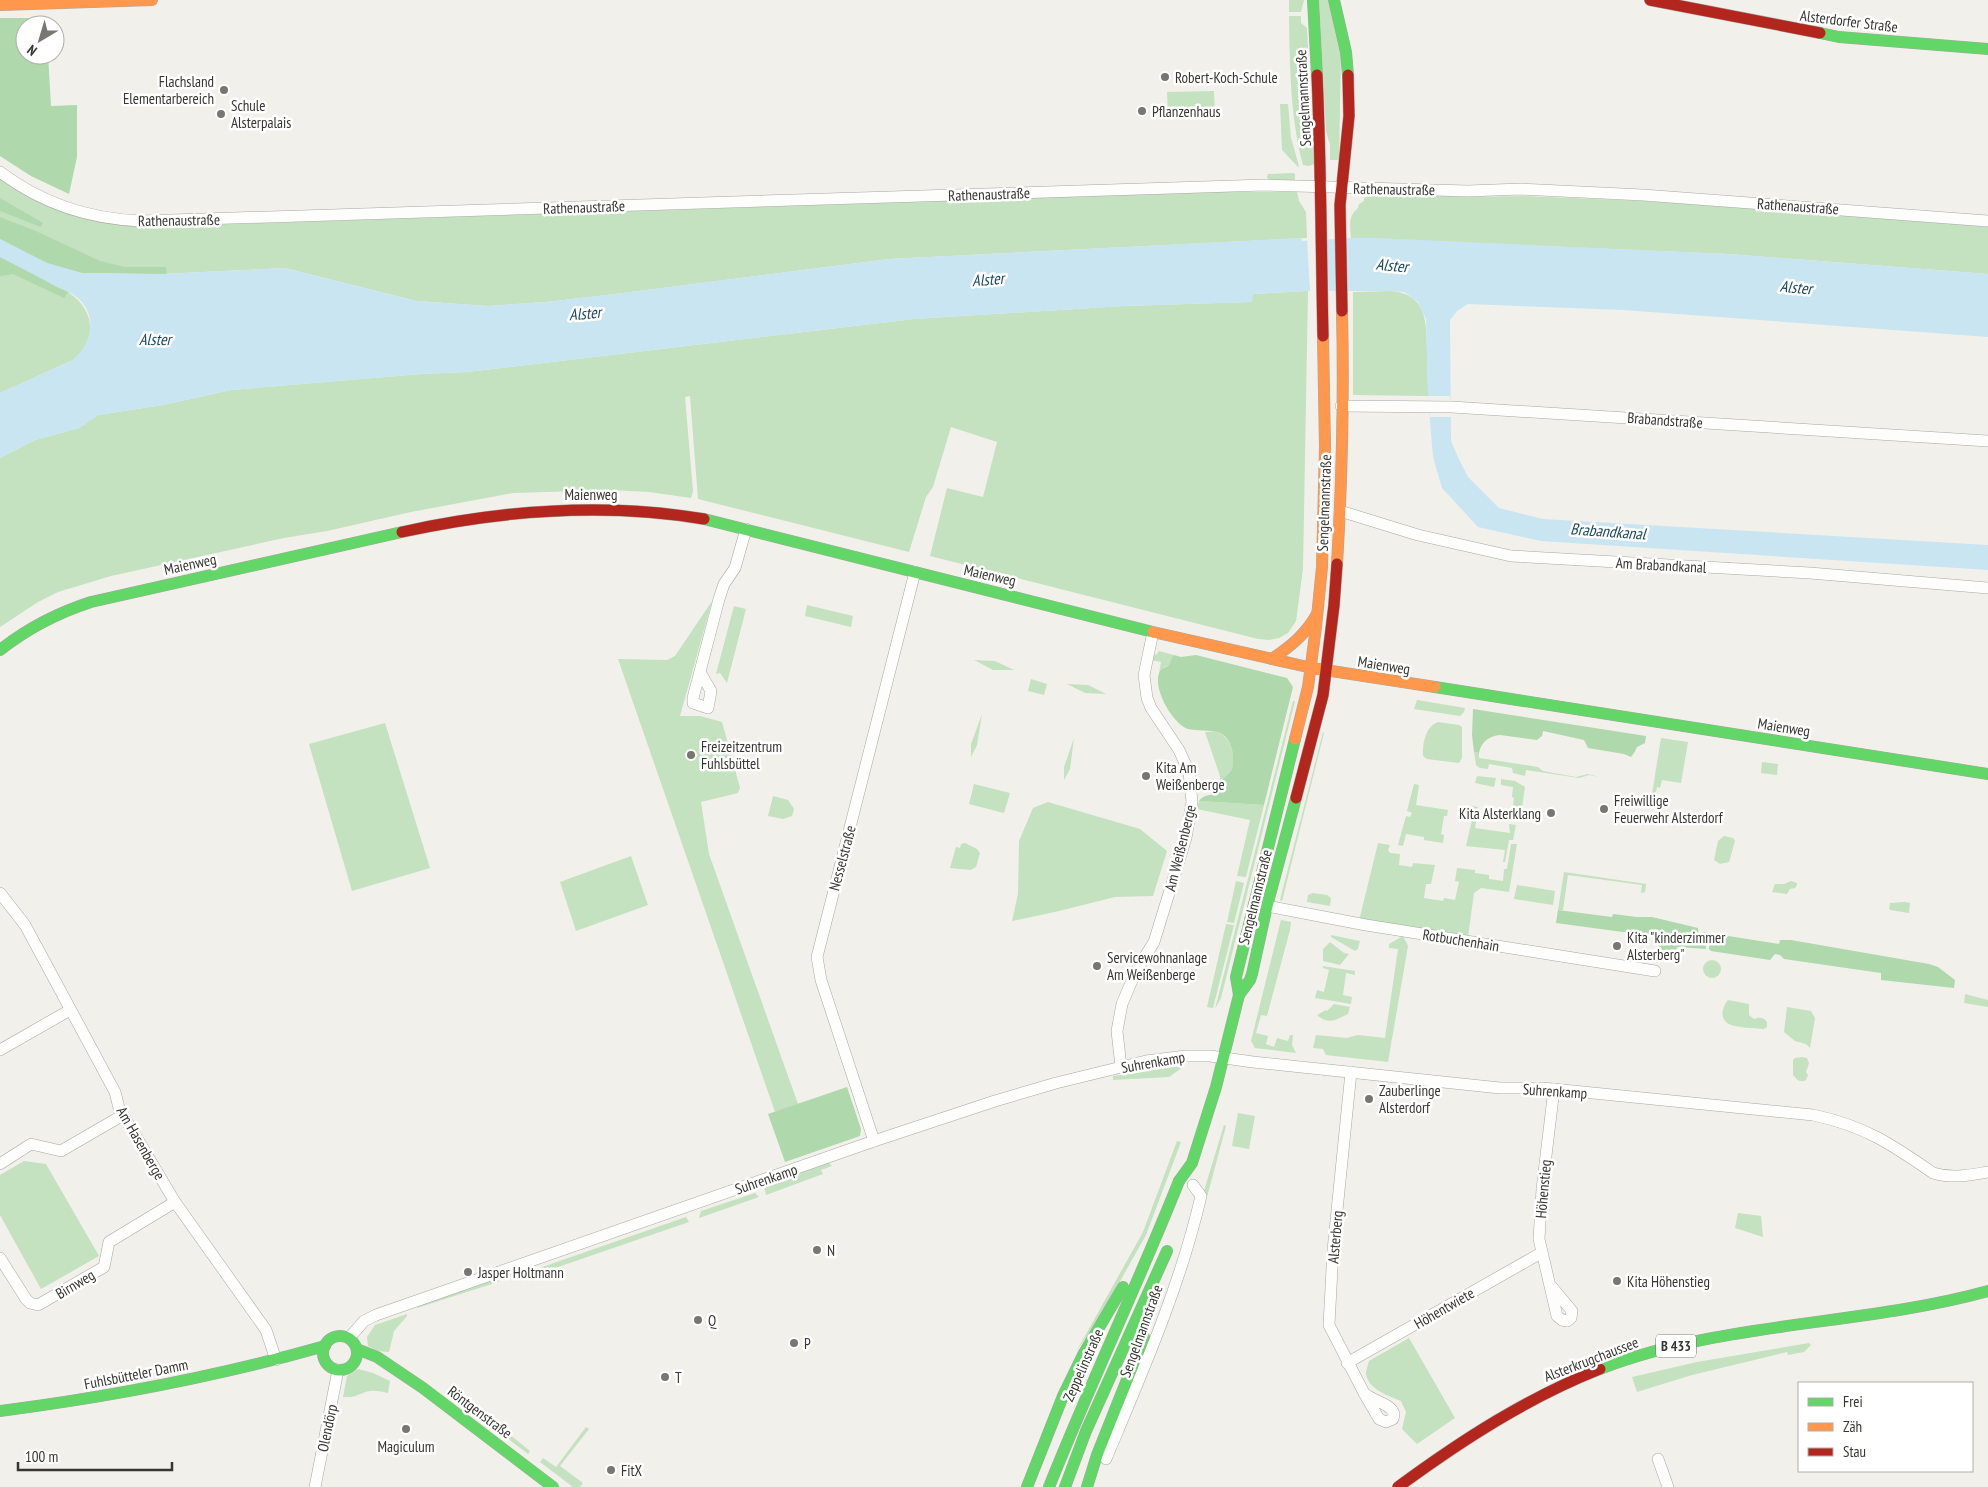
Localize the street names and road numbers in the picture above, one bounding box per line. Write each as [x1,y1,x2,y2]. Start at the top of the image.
street label: Alsterdorfer Straße [1799,6,1899,36]
street label: Sengelmannstraße [1291,49,1315,147]
street label: Rathenaustraße [1353,179,1435,199]
street label: Rathenaustraße [948,183,1030,205]
street label: Rathenaustraße [1756,194,1840,218]
street label: Rathenaustraße [543,196,625,218]
street label: Rathenaustraße [138,210,220,230]
street label: Brabandstraße [1627,408,1703,432]
street label: Sengelmannstraße [1313,454,1335,552]
street label: Maienweg [565,485,617,504]
street label: Maienweg [162,549,218,579]
street label: Am Brabandkanal [1615,553,1707,577]
street label: Maienweg [962,560,1018,590]
street label: Maienweg [1356,651,1412,679]
street label: Maienweg [1756,713,1812,741]
street label: Am Weißenberge [1160,803,1200,893]
street label: Nesselstraße [824,823,860,893]
street label: Sengelmannstraße [1234,848,1276,946]
street label: Rotbuchenhain [1421,925,1501,955]
street label: Suhrenkamp [1120,1047,1186,1077]
street label: Suhrenkamp [1522,1079,1588,1103]
street label: Am Hasenberge [112,1103,170,1183]
street label: Höhenstieg [1531,1159,1555,1219]
street label: Suhrenkamp [732,1160,800,1198]
street label: Alsterberg [1323,1210,1347,1264]
street label: Birnweg [52,1265,98,1303]
street label: Sengelmannstraße [1115,1282,1167,1380]
street label: Höhentwiete [1410,1283,1478,1333]
street label: Zeppelinstraße [1059,1326,1107,1404]
street label: Alsterkrugchaussee [1541,1332,1641,1386]
road number: B 433 [1656,1334,1696,1358]
street label: Fuhlsbütteler Damm [82,1355,190,1393]
street label: Röntgenstraße [444,1382,516,1442]
street label: Olendörp [313,1402,341,1454]

